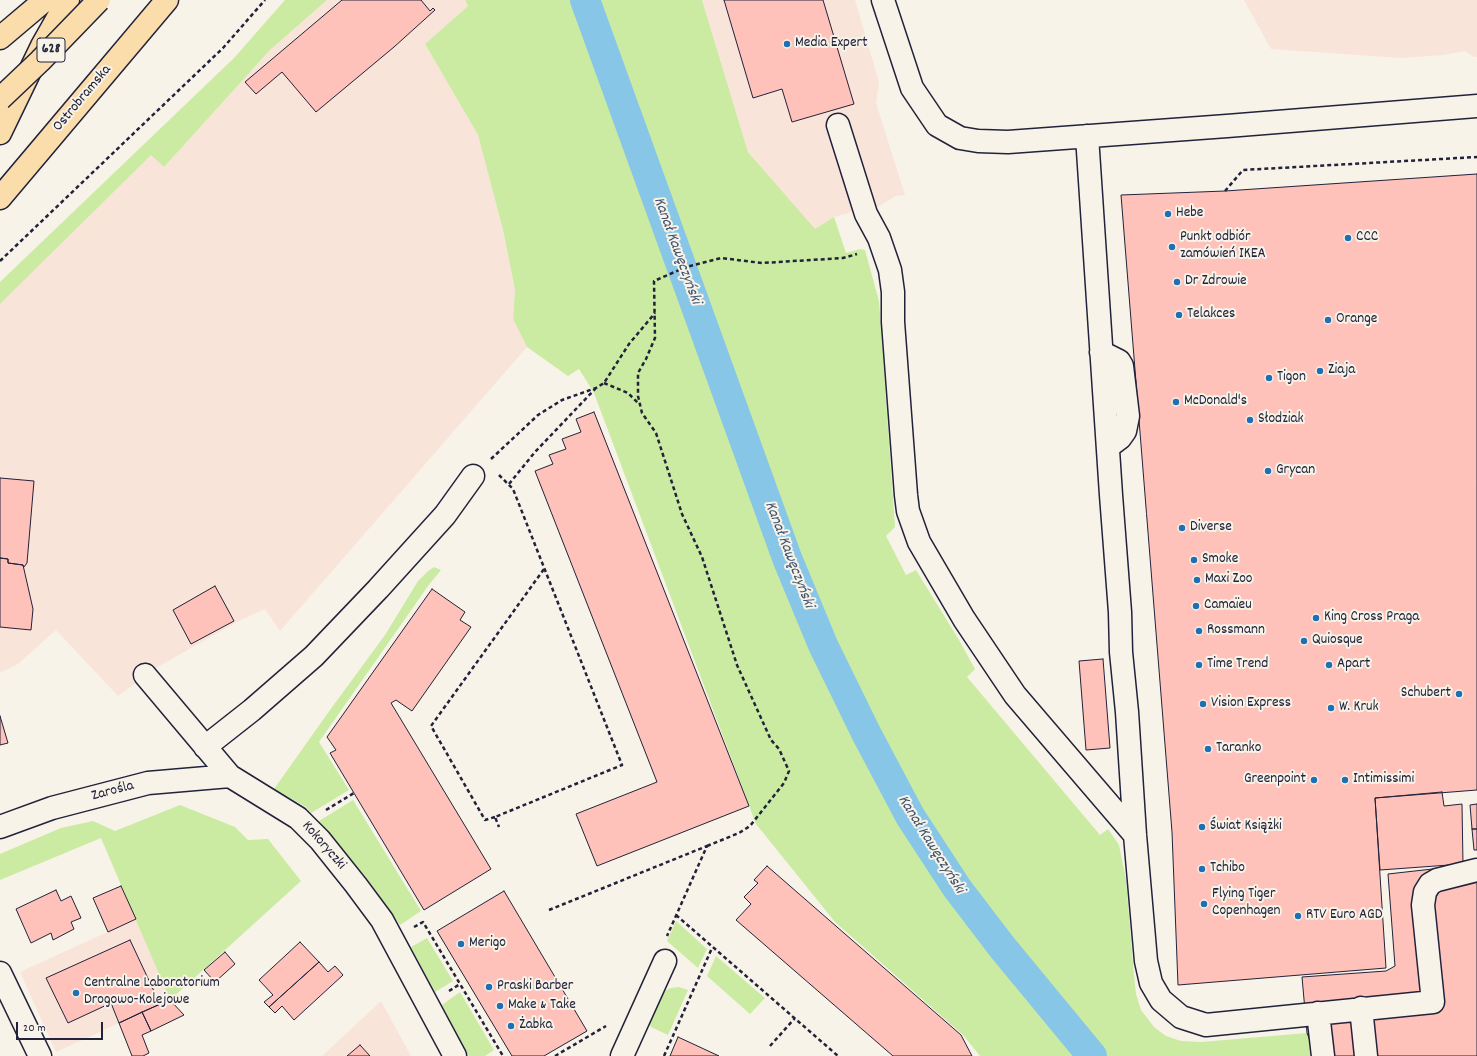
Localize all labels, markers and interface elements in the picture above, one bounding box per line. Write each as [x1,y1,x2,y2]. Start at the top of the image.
place label: Media Expert [795,35,868,53]
road number: 628 [37,38,65,62]
marker: Media Expert [782,39,792,49]
street label: Ostrobramska [50,62,116,136]
water label: Kanał Kawęczyński [648,195,704,307]
place label: Hebe [1176,205,1203,223]
marker: Hebe [1163,209,1173,219]
place label: Punkt odbiór zamówień IKEA [1180,229,1266,264]
place label: CCC [1356,229,1378,247]
marker: CCC [1343,233,1353,243]
marker: Punkt odbiór zamówień IKEA [1167,242,1177,252]
place label: Dr Zdrowie [1185,273,1247,291]
marker: Dr Zdrowie [1172,277,1182,287]
place label: Telakces [1187,306,1235,324]
marker: Telakces [1174,310,1184,320]
place label: Orange [1336,311,1377,329]
marker: Orange [1323,315,1333,325]
place label: Ziaja [1328,362,1355,380]
marker: Ziaja [1315,366,1325,376]
place label: Tigon [1277,369,1306,387]
marker: Tigon [1264,373,1274,383]
place label: McDonald's [1184,393,1247,411]
marker: McDonald's [1171,397,1181,407]
place label: Słodziak [1258,411,1304,429]
marker: Słodziak [1245,415,1255,425]
place label: Grycan [1276,462,1315,480]
marker: Grycan [1263,466,1273,476]
water label: Kanał Kawęczyński [759,499,817,611]
place label: Diverse [1190,519,1232,537]
marker: Diverse [1177,523,1187,533]
place label: Smoke [1202,551,1238,569]
marker: Smoke [1189,555,1199,565]
place label: Maxi Zoo [1205,571,1253,589]
marker: Maxi Zoo [1192,575,1202,585]
place label: Camaïeu [1204,597,1252,615]
marker: Camaïeu [1191,601,1201,611]
place label: King Cross Praga [1324,609,1419,627]
marker: King Cross Praga [1311,613,1321,623]
place label: Rossmann [1207,622,1265,640]
marker: Rossmann [1194,626,1204,636]
place label: Quiosque [1312,632,1363,650]
marker: Quiosque [1299,636,1309,646]
place label: Time Trend [1207,656,1268,674]
place label: Apart [1337,656,1370,674]
marker: Time Trend [1194,660,1204,670]
marker: Apart [1324,660,1334,670]
place label: Schubert [1401,685,1451,703]
marker: Schubert [1454,689,1464,699]
place label: Vision Express [1211,695,1291,713]
marker: Vision Express [1198,699,1208,709]
place label: W. Kruk [1339,699,1379,717]
marker: W. Kruk [1326,703,1336,713]
place label: Taranko [1216,740,1261,758]
marker: Taranko [1203,744,1213,754]
place label: Greenpoint [1244,771,1306,789]
place label: Intimissimi [1353,771,1414,789]
marker: Greenpoint [1309,775,1319,785]
marker: Intimissimi [1340,775,1350,785]
street label: Zarośla [90,778,136,806]
water label: Kanał Kawęczyński [892,792,968,898]
street label: Kokoryczki [297,818,349,874]
place label: Świat Książki [1210,818,1282,836]
marker: Świat Książki [1197,822,1207,832]
place label: Tchibo [1210,860,1245,878]
marker: Tchibo [1197,864,1207,874]
place label: Flying Tiger Copenhagen [1212,886,1281,921]
marker: Flying Tiger Copenhagen [1199,899,1209,909]
place label: RTV Euro AGD [1306,907,1382,925]
marker: RTV Euro AGD [1293,911,1303,921]
place label: Merigo [469,935,506,953]
marker: Merigo [456,939,466,949]
place label: Centralne Laboratorium Drogowo-Kolejowe [84,975,220,1010]
place label: Praski Barber [497,978,573,996]
marker: Praski Barber [484,982,494,992]
marker: Centralne Laboratorium Drogowo-Kolejowe [71,988,81,998]
place label: Make & Take [508,997,576,1015]
marker: Make & Take [495,1001,505,1011]
scale bar [18,1014,105,1040]
place label: Żabka [519,1017,552,1035]
text: 20 m [23,1020,46,1037]
marker: Żabka [506,1021,516,1031]

